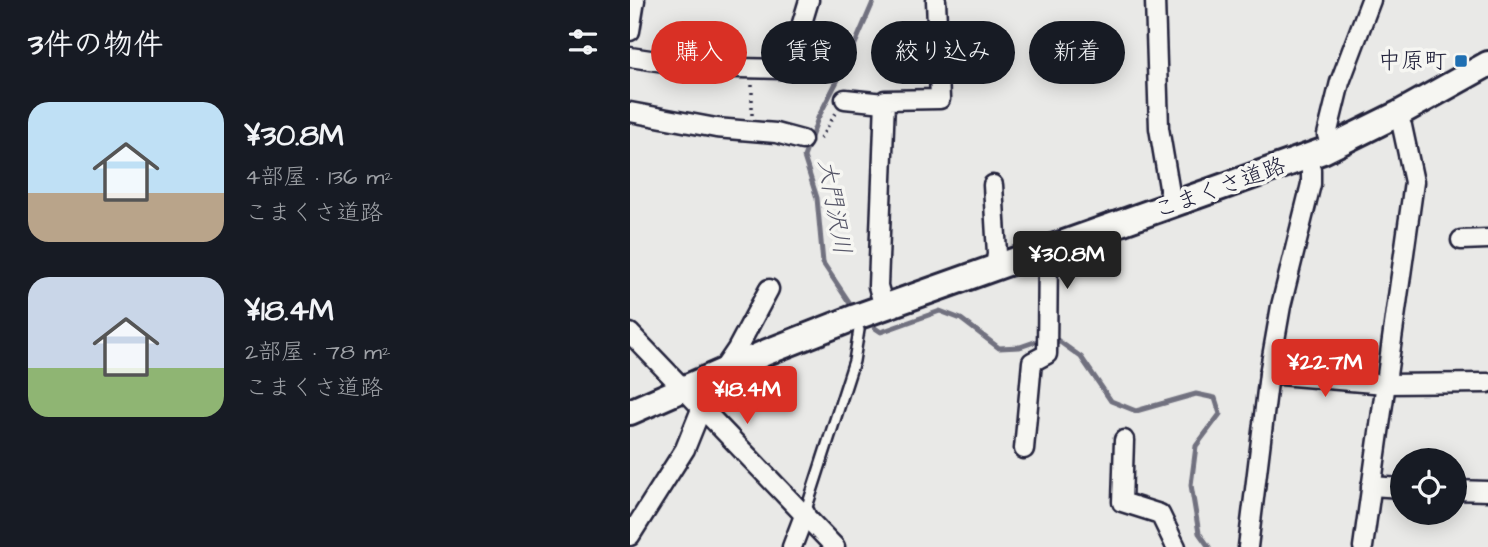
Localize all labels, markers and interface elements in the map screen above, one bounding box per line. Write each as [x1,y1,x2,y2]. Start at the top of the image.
chip: 購入 [651,21,747,84]
chip: 賃貸 [761,21,857,84]
chip: 絞り込み [871,21,1015,84]
chip: 新着 [1029,21,1125,84]
icon: filters [564,23,602,61]
text: 3件の物件 [28,24,163,66]
place label: 中原町 [1378,45,1447,77]
marker: 中原町 [1453,53,1469,69]
text: ¥30.8M [245,115,344,157]
icon: home [84,130,168,214]
street label: こまくさ道路 [1150,149,1290,227]
water label: 大門沢川 [809,157,859,257]
text: 4部屋 · 136 m² [245,161,393,193]
text: こまくさ道路 [245,197,383,229]
pin: ¥30.8M [1010,232,1124,291]
text: ¥30.8M [1029,238,1105,270]
text: ¥18.4M [245,290,334,332]
icon: home [84,305,168,389]
text: 2部屋 · 78 m² [245,336,391,368]
pin: ¥22.7M [1268,340,1382,399]
text: ¥22.7M [1287,346,1363,378]
pin: ¥18.4M [690,366,804,426]
text: こまくさ道路 [245,372,383,404]
text: ¥18.4M [713,373,781,405]
map controls [1390,448,1467,525]
button: locate [1390,448,1467,525]

